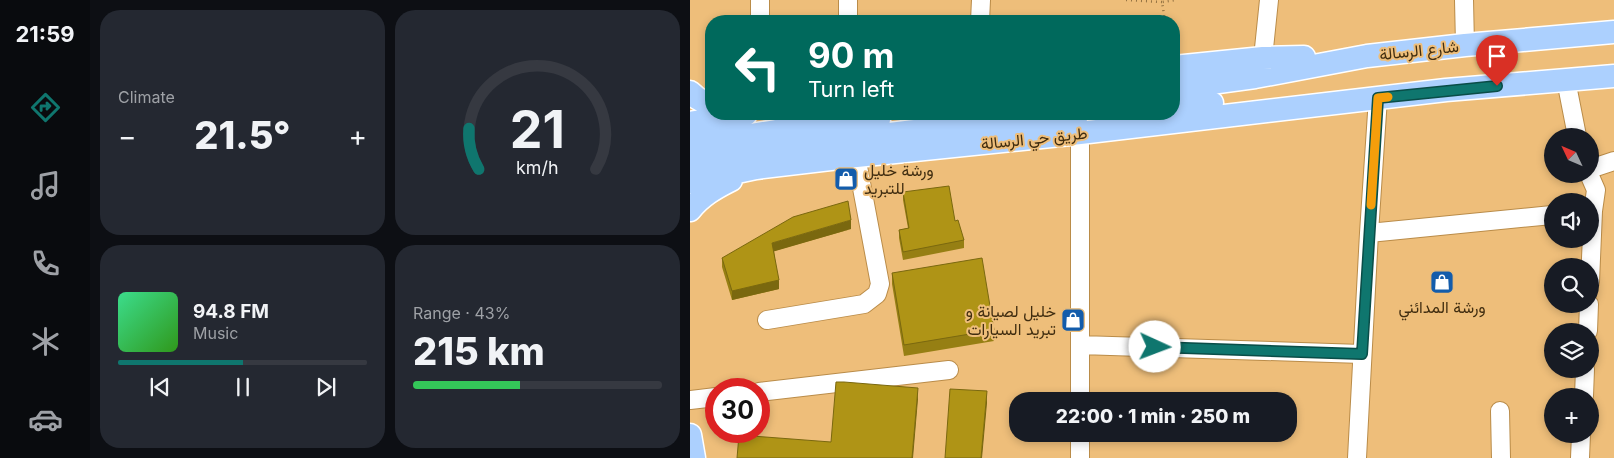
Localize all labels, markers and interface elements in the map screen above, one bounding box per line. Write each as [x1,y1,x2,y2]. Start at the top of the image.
text: 21:59 [15,21,75,47]
text: 90 m [808,34,895,76]
icon: left [725,35,790,100]
pin [1476,35,1518,86]
street label: شارع الرسالة [1378,36,1460,66]
icon: arrive [1483,42,1511,70]
text: Turn left [808,76,894,102]
text: Climate [118,87,175,107]
icon: directions [28,90,63,125]
text: 21 [510,98,565,161]
text: 21.5° [194,112,291,158]
text: − [118,119,137,153]
text: + [348,119,367,153]
street label: طريق حي الرسالة [980,122,1089,158]
north arrow [1544,128,1599,182]
map controls [1544,128,1599,443]
text: km/h [516,157,559,178]
place label: ورشة خليل للتبريد [864,160,934,199]
shop icon: ورشة خليل للتبريد [833,166,859,192]
icon: music [28,168,63,203]
button: sound [1544,193,1599,248]
icon: phone [28,246,63,281]
button: search [1544,258,1599,313]
shop icon: ورشة المدائني [1429,269,1455,295]
place label: ورشة المدائني [1398,297,1486,321]
text: 94.8 FM [193,300,269,323]
place label: خليل لصيانة و تبريد السيارات [966,301,1056,340]
text: Range · 43% [413,303,510,323]
shop icon: خليل لصيانة و تبريد السيارات [1060,307,1086,333]
position arrow [1128,320,1180,372]
text: Music [193,323,238,343]
button: layers [1544,323,1599,378]
icon: climate [28,324,63,359]
text: 215 km [413,328,545,374]
icon: previous [146,373,174,401]
icon: pause [229,373,257,401]
icon: next [312,373,340,401]
speed limit sign: 30 [705,378,770,443]
button: + [1544,388,1599,443]
icon: car [28,402,63,437]
text: 22:00 · 1 min · 250 m [1056,405,1250,428]

